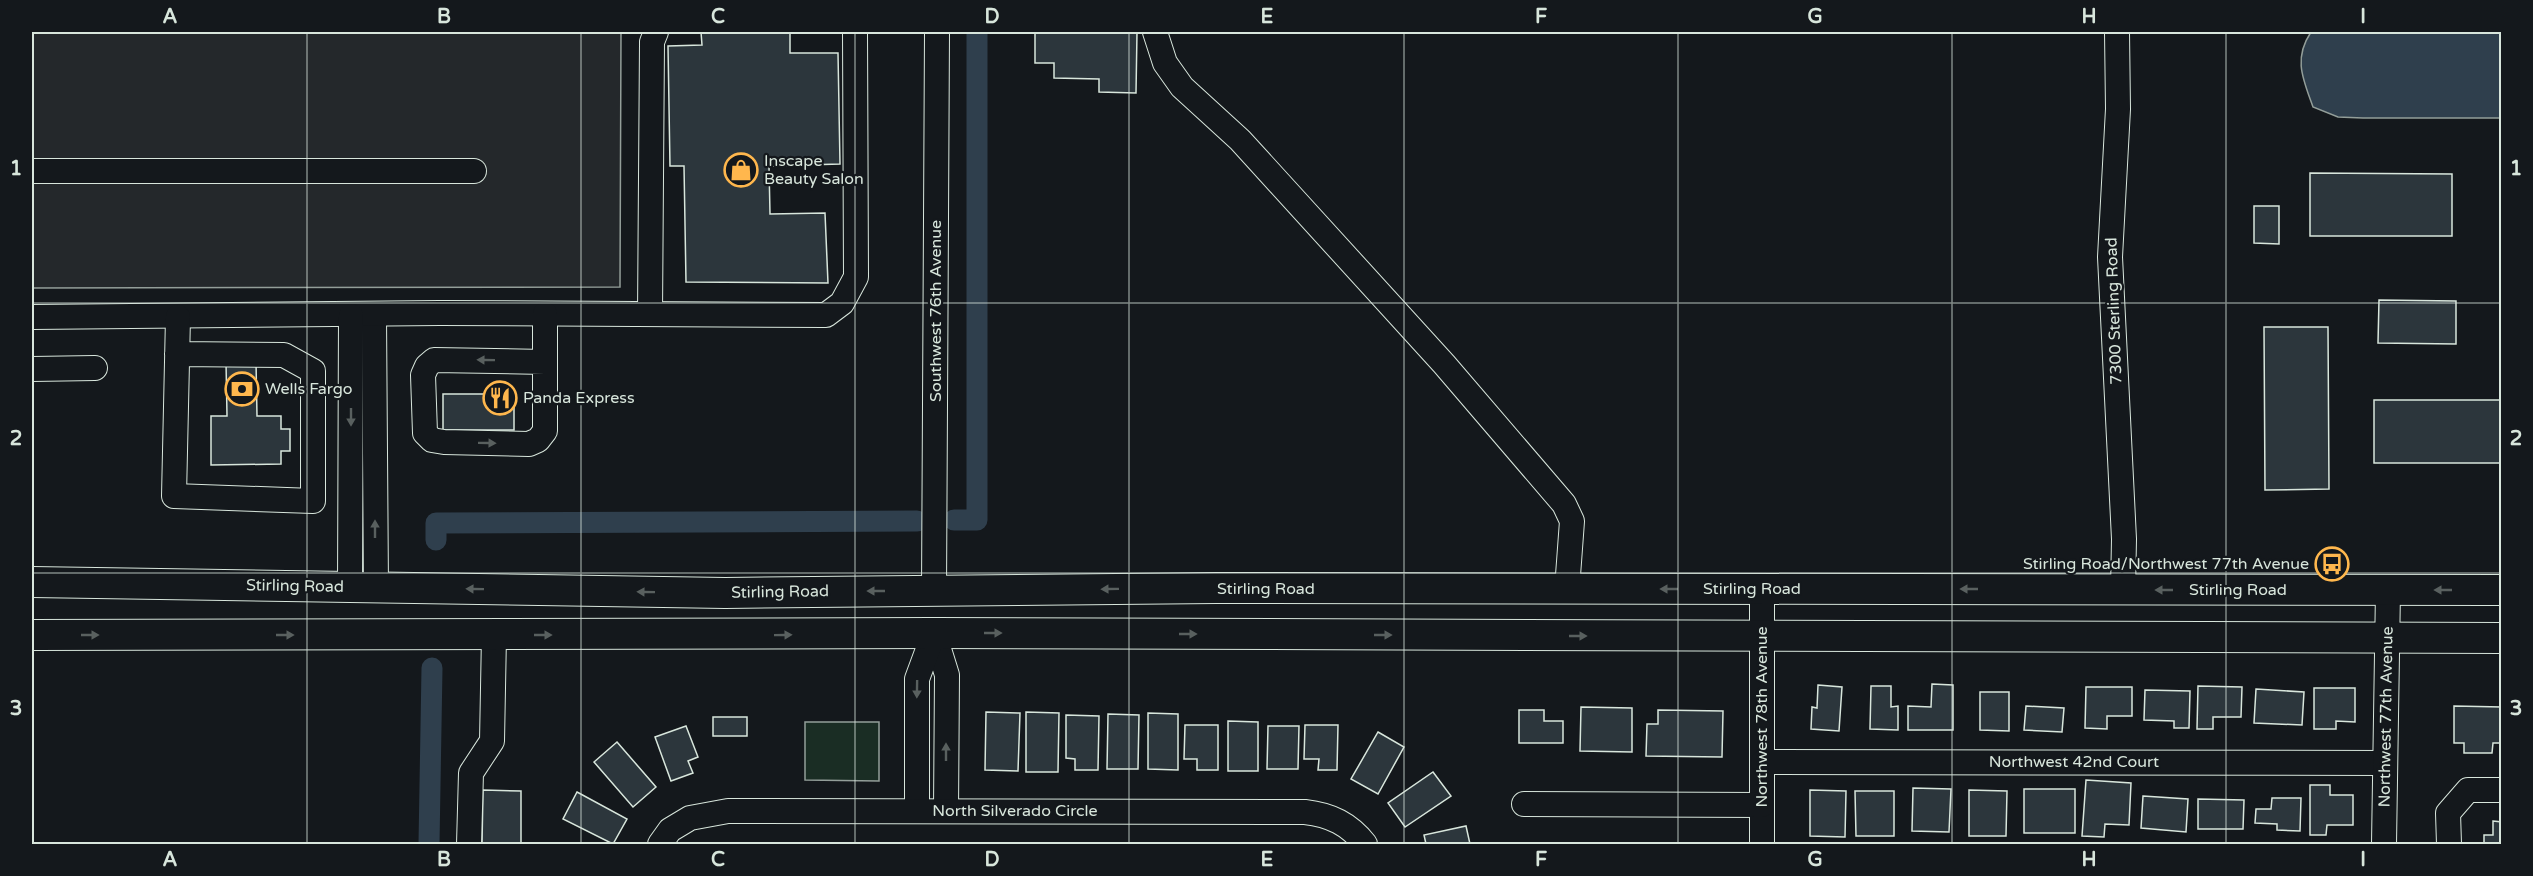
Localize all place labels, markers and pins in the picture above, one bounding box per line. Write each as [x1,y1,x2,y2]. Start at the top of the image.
place label: Inscape Beauty Salon [764,151,864,189]
shop icon: Inscape Beauty Salon [723,152,759,188]
bank icon: Wells Fargo [224,371,260,407]
place label: Wells Fargo [265,379,353,399]
restaurant icon: Panda Express [482,380,518,416]
place label: Panda Express [523,388,635,408]
bus stop icon: Stirling Road/Northwest 77th Avenue [2314,546,2350,582]
place label: Stirling Road/Northwest 77th Avenue [2023,554,2309,574]

